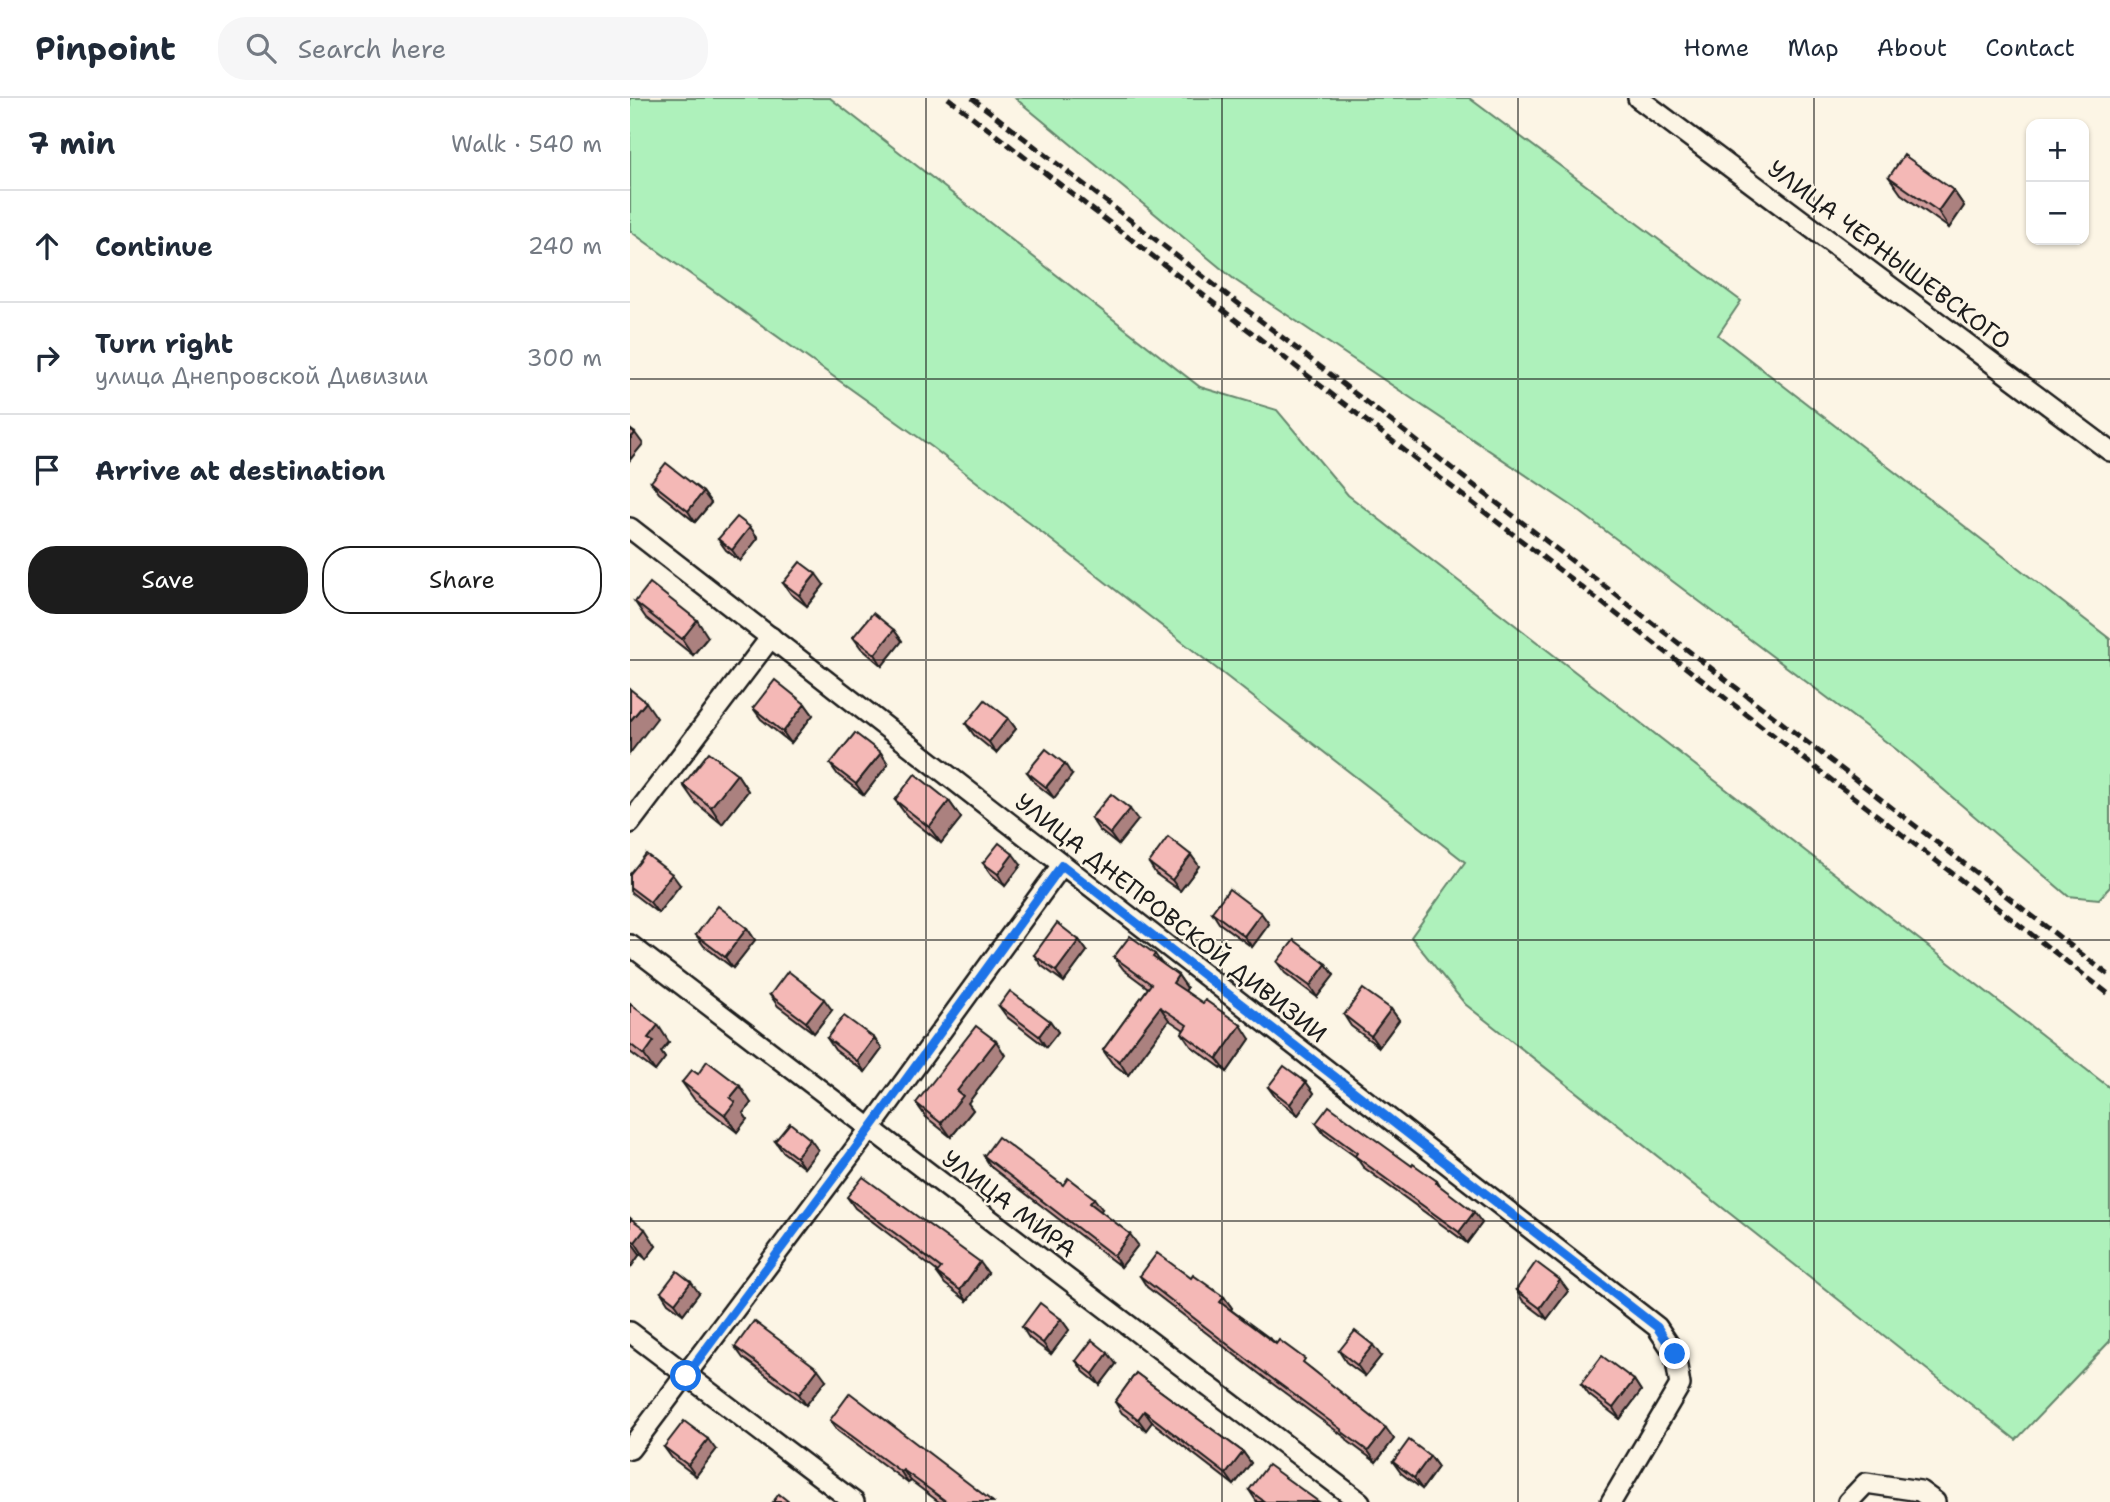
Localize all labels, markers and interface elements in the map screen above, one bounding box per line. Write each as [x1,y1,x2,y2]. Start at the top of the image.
search box [218,17,708,80]
text: Pinpoint [35,26,176,71]
icon: search [242,29,280,67]
text: Search here [298,31,446,66]
text: Home [1683,32,1749,64]
text: Map [1787,32,1839,64]
text: About [1877,32,1947,64]
text: Contact [1985,32,2075,64]
map controls [2026,119,2089,245]
button: + [2026,119,2089,182]
text: 7 min [28,123,115,164]
text: Walk · 540 m [451,129,602,159]
street label: УЛИЦА ЧЕРНЫШЕВСКОГО [1761,153,2017,357]
button: − [2026,182,2089,245]
icon: ahead [28,227,66,265]
text: Continue [95,229,213,264]
text: 240 m [528,231,602,261]
text: Turn right [95,326,233,361]
icon: right [28,339,66,377]
text: 300 m [527,343,602,373]
text: улица Днепровской Дивизии [95,361,428,391]
icon: arrive [28,451,66,489]
text: Arrive at destination [95,453,385,488]
button: Save [28,546,308,614]
button: Share [322,546,602,614]
street label: УЛИЦА ДНЕПРОВСКОЙ ДИВИЗИИ [1008,786,1334,1050]
street label: УЛИЦА МИРА [935,1143,1083,1265]
route end [1659,1338,1690,1369]
route start [670,1360,701,1391]

